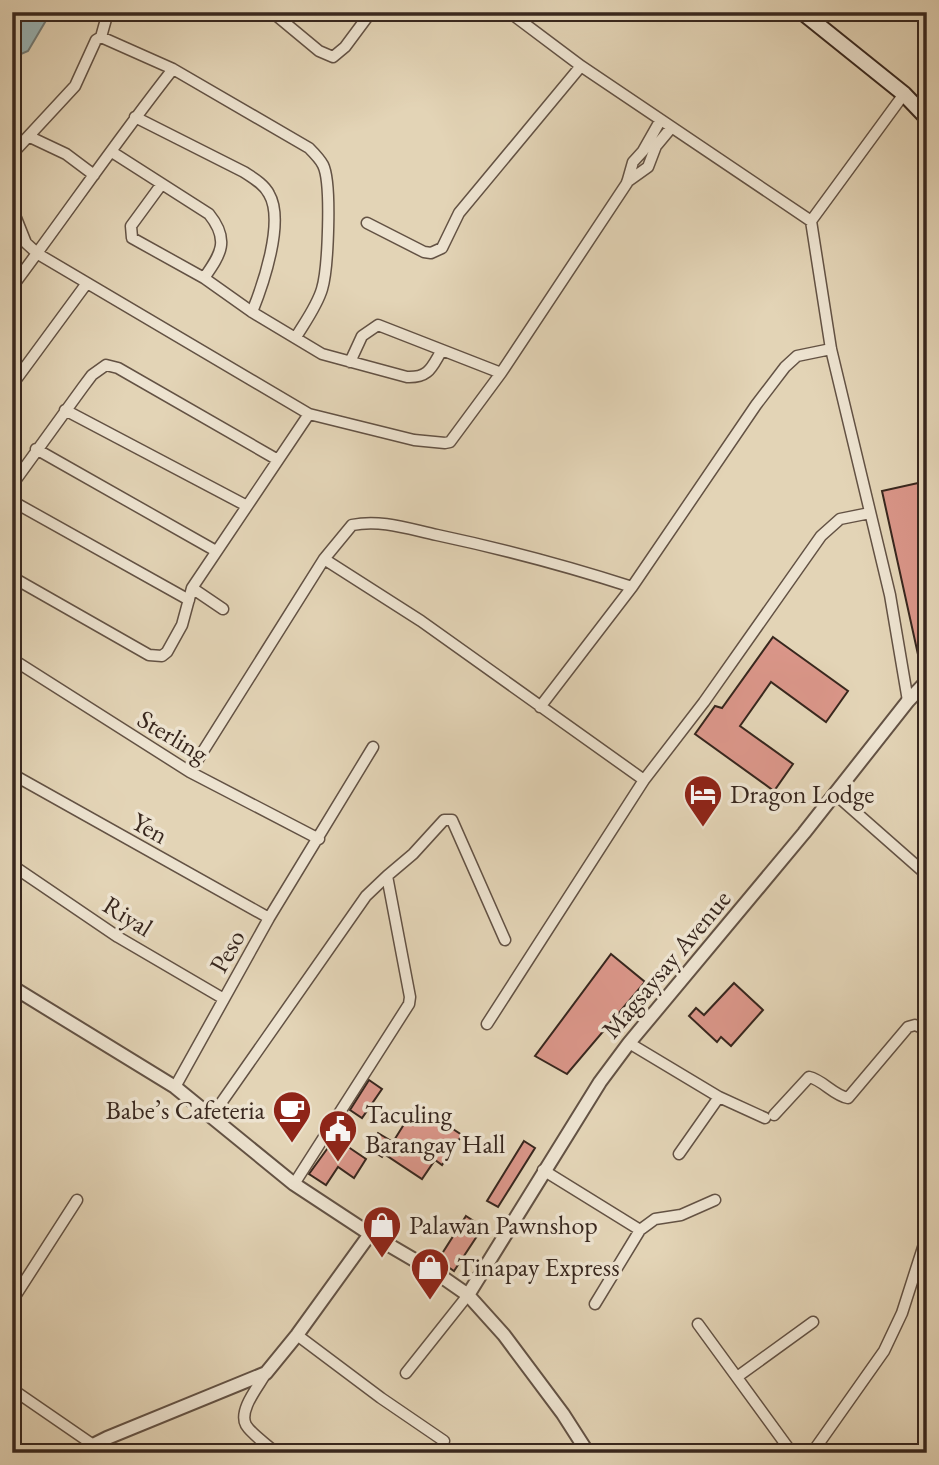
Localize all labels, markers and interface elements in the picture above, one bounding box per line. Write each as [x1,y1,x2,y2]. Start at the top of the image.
street label: Sterling [131,702,215,771]
hotel icon: Dragon Lodge [682,773,724,828]
place label: Dragon Lodge [730,777,874,811]
street label: Yen [126,804,174,852]
street label: Magsaysay Avenue [594,883,738,1045]
street label: Riyal [97,888,159,944]
street label: Peso [201,923,253,979]
cafe icon: Babe’s Cafeteria [271,1089,313,1144]
place label: Babe’s Cafeteria [106,1093,266,1127]
place label: Taculing Barangay Hall [365,1097,505,1161]
public building icon: Taculing Barangay Hall [317,1108,359,1163]
shop icon: Palawan Pawnshop [361,1204,403,1259]
place label: Palawan Pawnshop [409,1208,598,1242]
shop icon: Tinapay Express [409,1246,451,1301]
place label: Tinapay Express [457,1250,620,1284]

